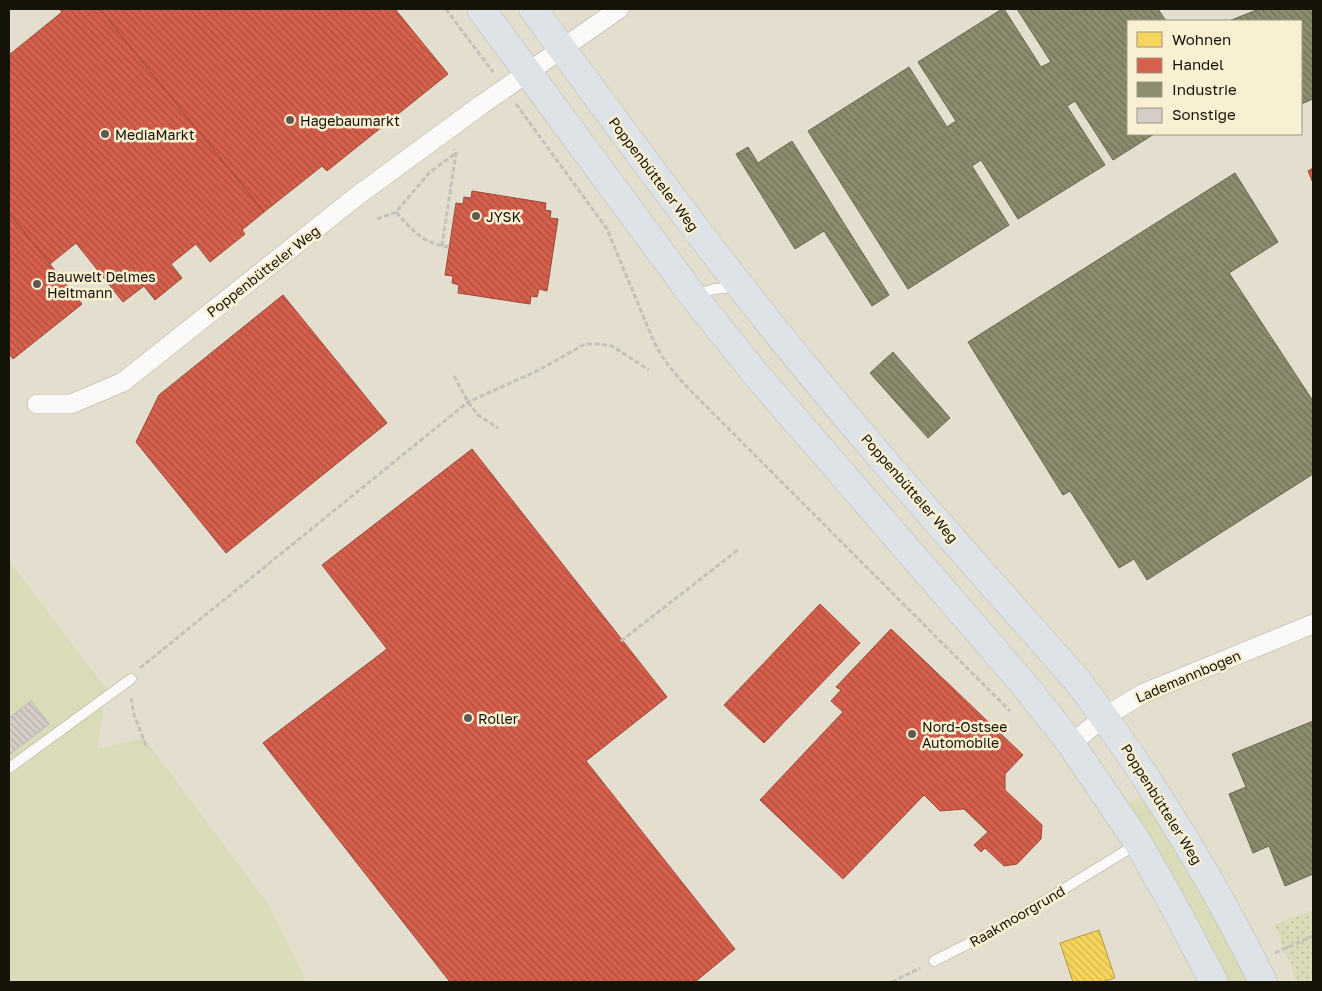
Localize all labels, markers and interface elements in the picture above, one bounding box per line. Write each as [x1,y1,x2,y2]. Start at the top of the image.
legend [1127,20,1302,135]
text: Wohnen [1172,30,1231,48]
text: Handel [1172,55,1224,73]
text: Industrie [1172,80,1237,98]
text: Sonstige [1172,105,1236,123]
place label: Hagebaumarkt [300,112,400,129]
marker: Hagebaumarkt [284,114,296,126]
street label: Poppenbütteler Weg [605,114,703,234]
place label: MediaMarkt [115,126,195,143]
marker: MediaMarkt [99,128,111,140]
place label: JYSK [486,208,521,225]
marker: JYSK [470,210,482,222]
street label: Poppenbütteler Weg [203,222,323,320]
place label: Bauwelt Delmes Heitmann [47,268,156,301]
marker: Bauwelt Delmes Heitmann [31,278,43,290]
street label: Poppenbütteler Weg [858,430,962,546]
street label: Lademannbogen [1133,646,1243,706]
place label: Roller [478,710,519,727]
marker: Roller [462,712,474,724]
place label: Nord-Ostsee Automobile [922,718,1007,751]
marker: Nord-Ostsee Automobile [906,728,918,740]
street label: Poppenbütteler Weg [1118,741,1206,867]
street label: Raakmoorgrund [966,882,1068,950]

